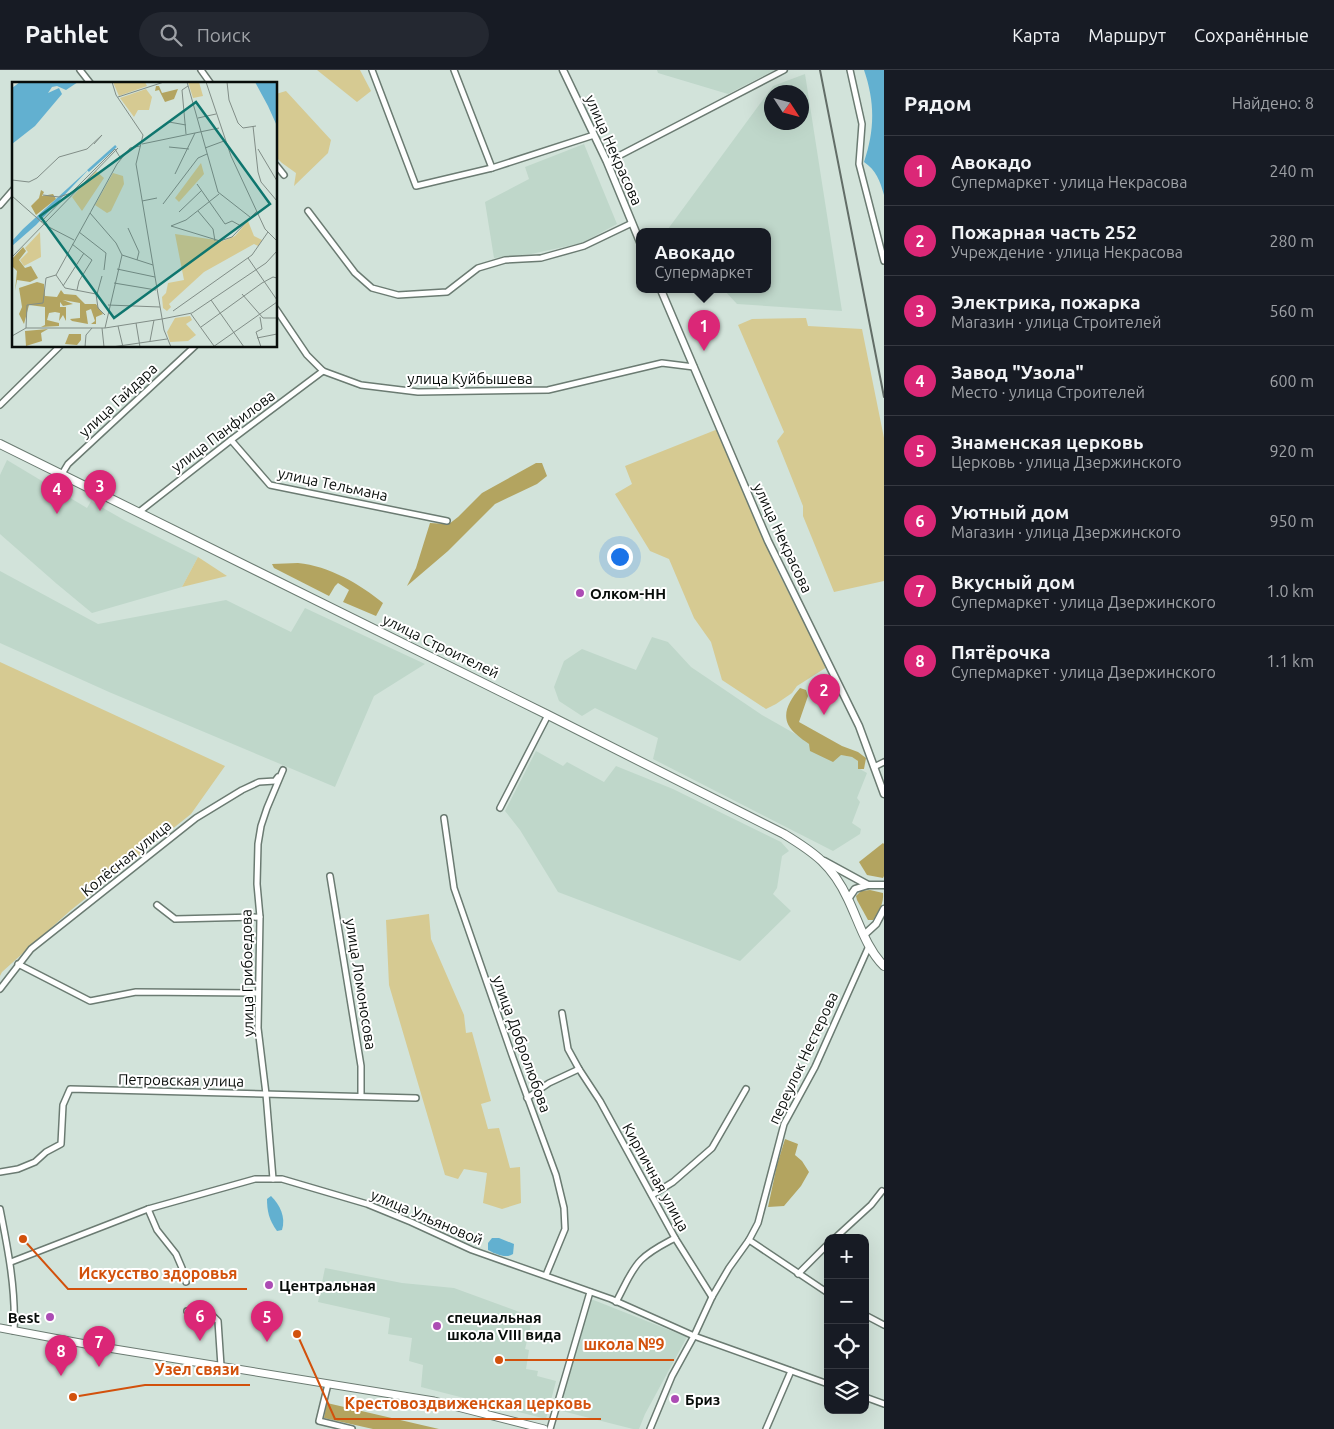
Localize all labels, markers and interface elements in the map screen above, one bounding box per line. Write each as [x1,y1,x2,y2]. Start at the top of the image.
search box [139,12,489,57]
text: Pathlet [25,21,109,48]
icon: search [157,21,185,49]
text: Поиск [197,24,251,46]
text: Карта [1012,25,1060,45]
text: Маршрут [1088,25,1166,45]
text: Сохранённые [1194,25,1309,45]
inset map [12,82,278,348]
north arrow [764,85,809,130]
text: Рядом [904,91,972,115]
street label: улица Некрасова [582,92,646,208]
text: Найдено: 8 [1232,94,1314,112]
text: Авокадо [951,151,1032,173]
text: 1 [915,162,925,180]
text: 240 m [1269,162,1314,180]
text: Супермаркет · улица Некрасова [951,173,1187,191]
text: Пожарная часть 252 [951,221,1137,243]
popup [636,228,771,293]
text: 2 [915,232,925,250]
text: 280 m [1269,232,1314,250]
text: Авокадо [654,241,735,263]
text: Учреждение · улица Некрасова [951,243,1183,261]
text: Супермаркет [654,263,753,281]
text: Электрика, пожарка [951,291,1141,313]
text: 3 [915,302,925,320]
text: 560 m [1269,302,1314,320]
pin: 1 [688,310,720,351]
text: Магазин · улица Строителей [951,313,1161,331]
street label: улица Гайдара [76,360,160,440]
text: Завод "Узола" [951,361,1084,383]
street label: улица Куйбышева [407,370,533,387]
text: 4 [915,372,925,390]
text: 600 m [1269,372,1314,390]
text: Место · улица Строителей [951,383,1145,401]
street label: улица Панфилова [168,387,278,475]
text: Знаменская церковь [951,431,1143,453]
text: 5 [915,442,925,460]
text: 920 m [1269,442,1314,460]
text: Церковь · улица Дзержинского [951,453,1182,471]
street label: улица Тельмана [276,464,390,504]
pin: 3 [84,470,116,511]
pin: 4 [41,473,73,514]
street label: улица Некрасова [750,480,816,596]
text: Уютный дом [951,501,1069,523]
text: 6 [915,512,925,530]
text: 950 m [1269,512,1314,530]
text: Магазин · улица Дзержинского [951,523,1181,541]
your location [607,544,633,570]
text: Вкусный дом [951,571,1075,593]
text: 7 [915,582,925,600]
text: 1.0 km [1266,582,1314,600]
place label: Олком-НН [590,585,666,602]
marker: Олком-НН [574,587,586,599]
text: Супермаркет · улица Дзержинского [951,593,1216,611]
street label: улица Строителей [380,610,502,682]
text: Пятёрочка [951,641,1050,663]
text: 8 [915,652,925,670]
text: 1.1 km [1266,652,1314,670]
text: Супермаркет · улица Дзержинского [951,663,1216,681]
pin: 2 [808,674,840,715]
street label: Колёсная улица [78,817,174,899]
street label: улица Грибоедова [237,909,257,1037]
street label: улица Ломоносова [342,917,380,1051]
street label: улица Добролюбова [489,973,555,1115]
street label: переулок Нестерова [765,989,841,1127]
street label: Петровская улица [118,1070,244,1090]
street label: Кирпичная улица [619,1120,693,1234]
street label: улица Ульяновой [368,1186,486,1248]
map controls [824,1234,869,1414]
button: + [824,1234,869,1279]
callout: Искусство здоровья [68,1258,247,1289]
text: Искусство здоровья [79,1264,237,1282]
place label: Центральная [279,1277,376,1294]
marker: Центральная [263,1279,275,1291]
button: − [824,1279,869,1324]
pin: 6 [184,1300,216,1341]
pin: 5 [251,1301,283,1342]
place label: Best [8,1309,41,1326]
place label: специальная школа VIII вида [447,1309,561,1343]
marker: Best [44,1311,56,1323]
marker: специальная школа VIII вида [431,1320,443,1332]
button: locate [824,1324,869,1369]
pin: 7 [83,1326,115,1367]
callout: школа №9 [573,1329,674,1360]
pin: 8 [45,1335,77,1376]
text: школа №9 [583,1335,665,1353]
callout: Узел связи [145,1354,250,1385]
text: Узел связи [155,1360,239,1378]
button: layers [824,1369,869,1414]
callout: Крестовоздвиженская церковь [335,1388,601,1419]
place label: Бриз [685,1391,720,1408]
marker: Бриз [669,1393,681,1405]
text: Крестовоздвиженская церковь [345,1394,592,1412]

